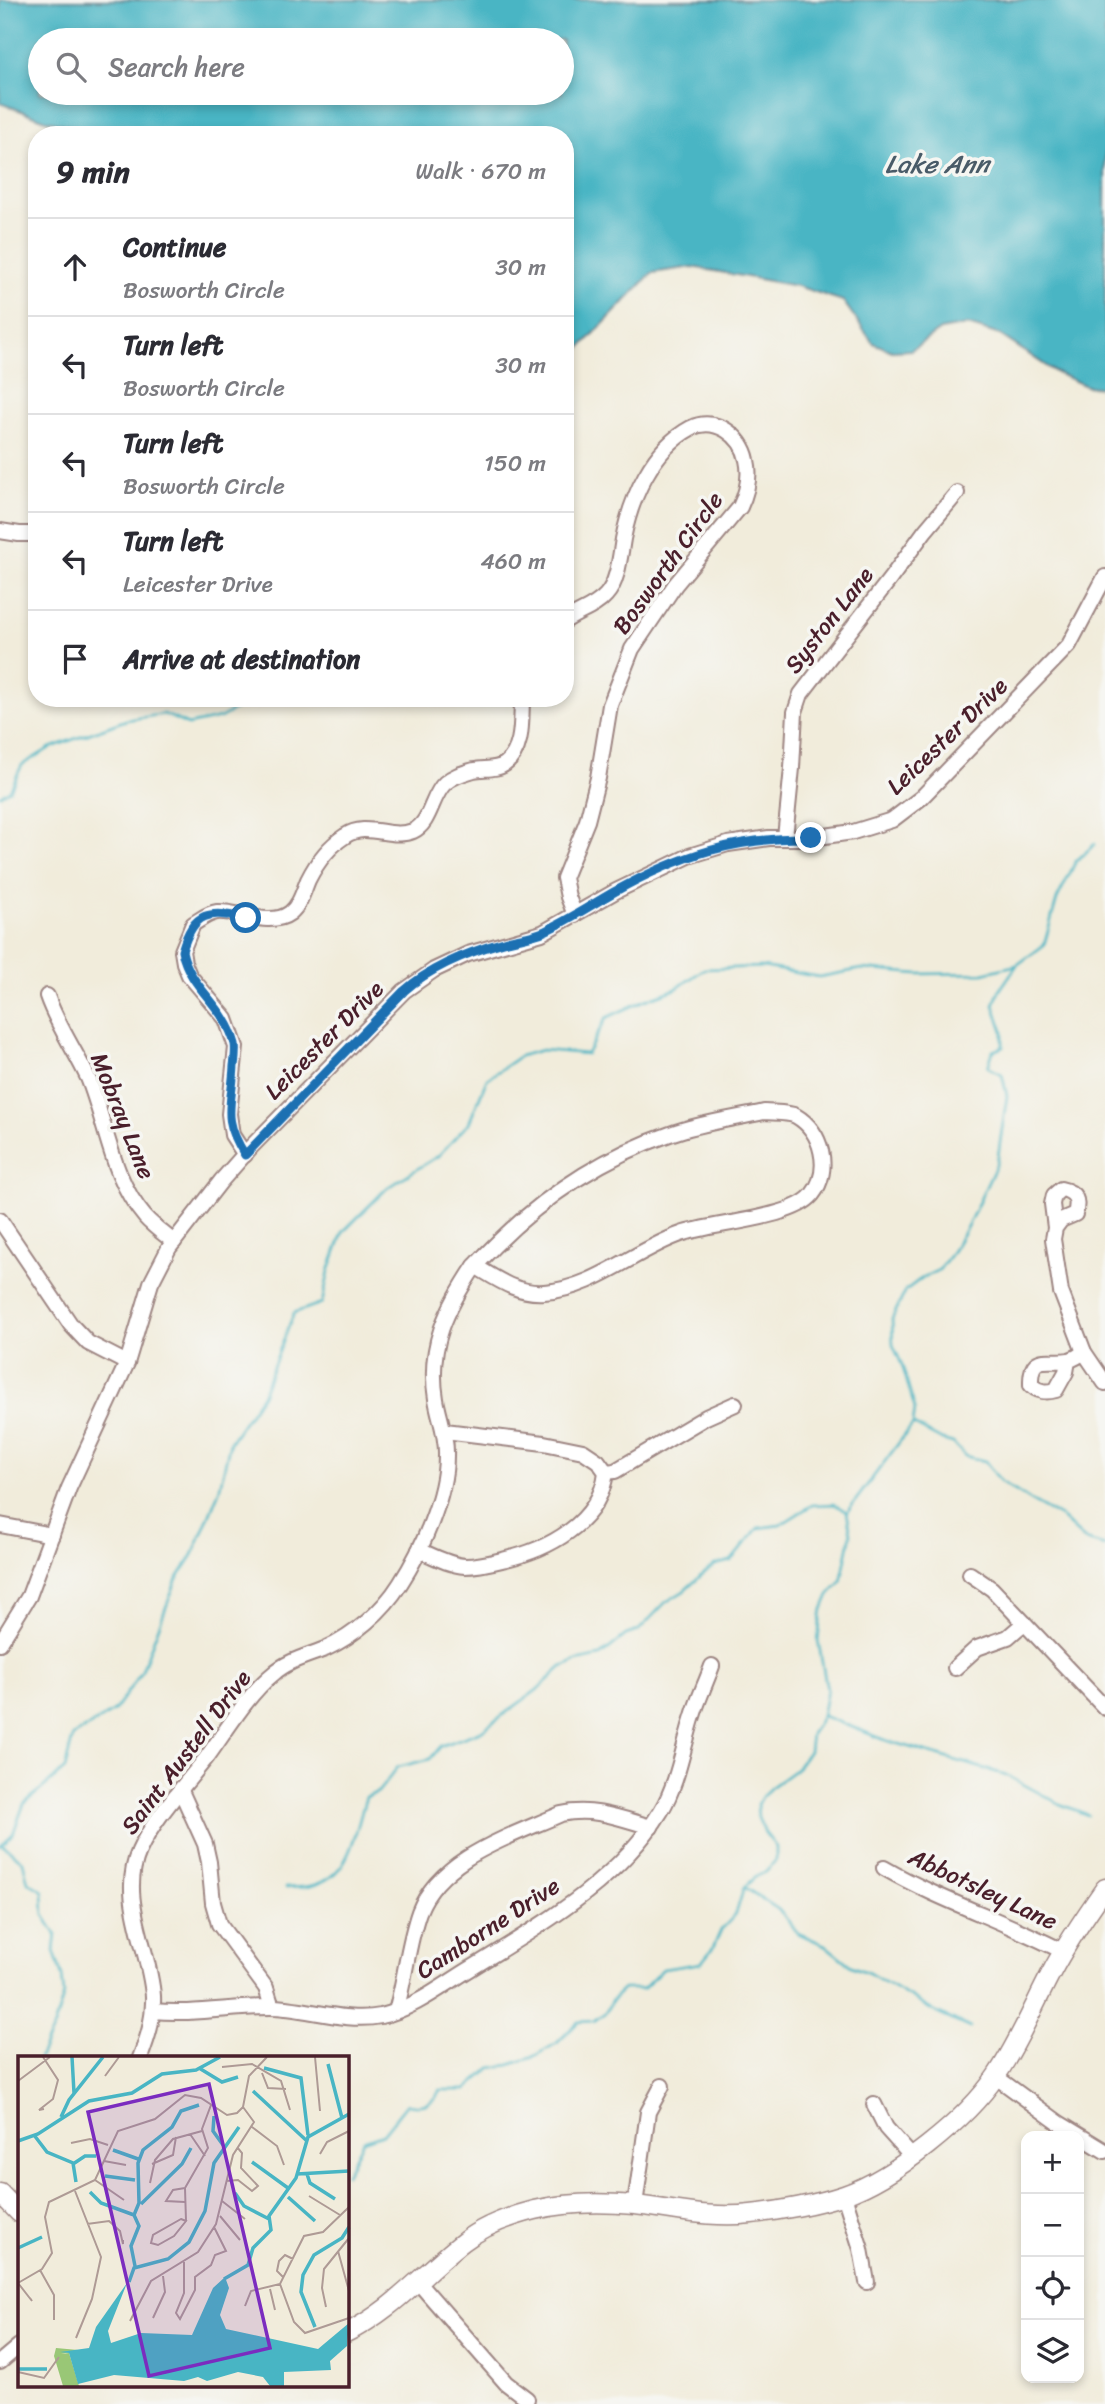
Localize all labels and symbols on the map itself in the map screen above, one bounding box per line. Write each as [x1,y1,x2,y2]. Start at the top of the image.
water label: Lake Ann [885,141,992,187]
street label: Bosworth Circle [601,482,735,644]
street label: Syston Lane [773,557,885,683]
street label: Leicester Drive [876,666,1018,805]
route end [795,822,826,853]
route start [230,902,261,933]
street label: Leicester Drive [254,970,394,1110]
street label: Mobray Lane [78,1046,168,1186]
street label: Saint Austell Drive [110,1660,263,1844]
street label: Abbotsley Lane [900,1836,1065,1942]
street label: Camborne Drive [407,1865,569,1991]
inset map [18,2056,348,2386]

